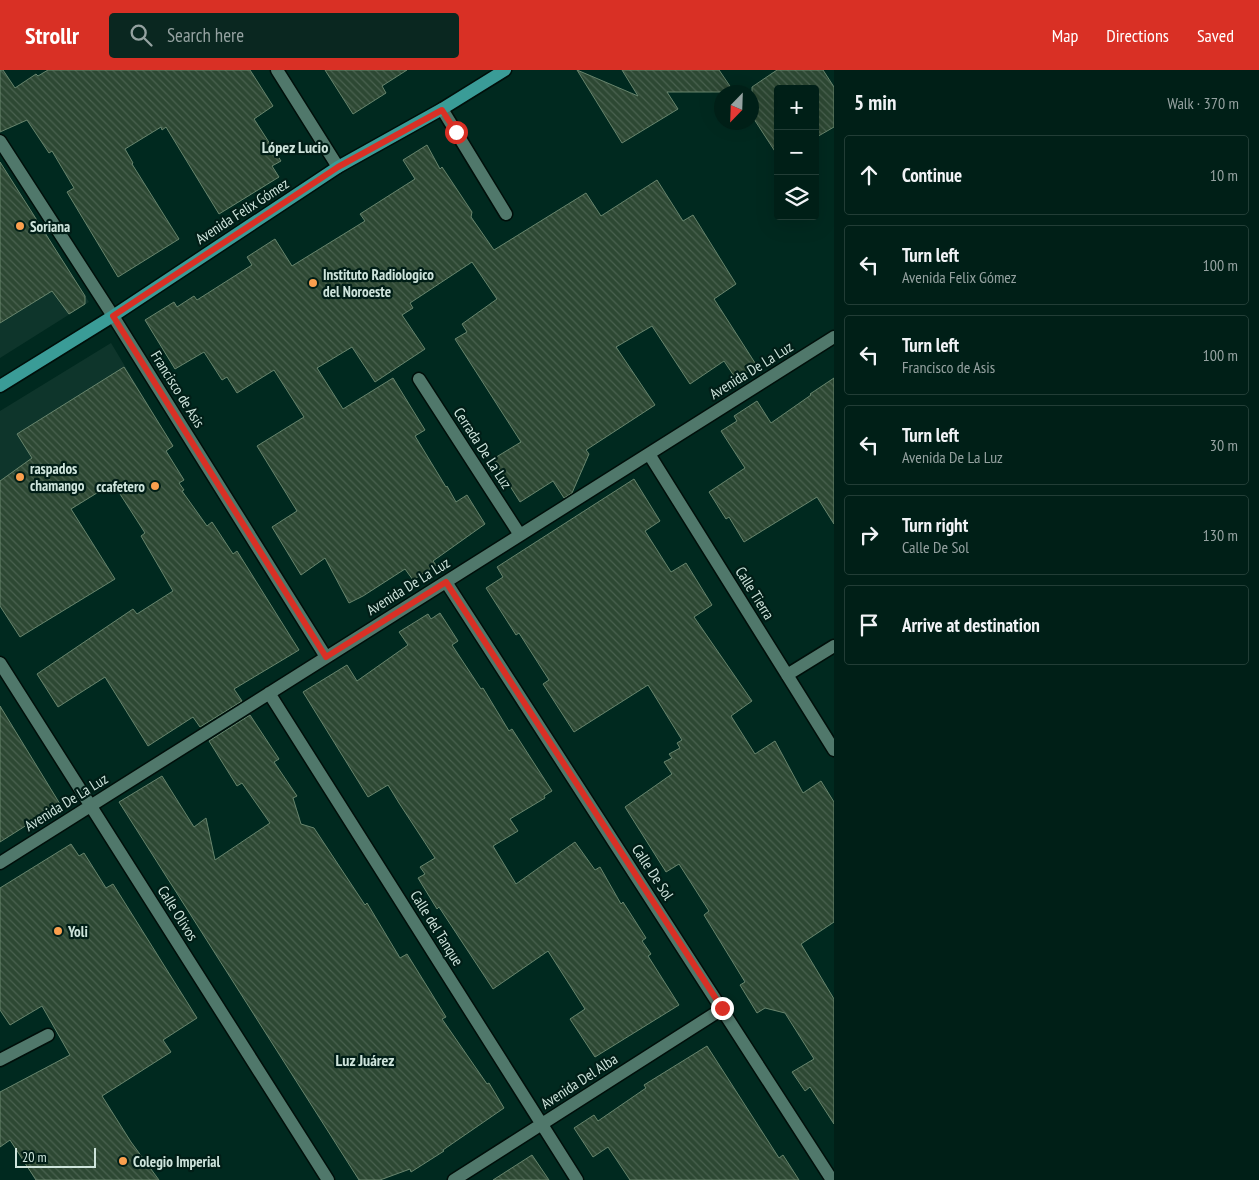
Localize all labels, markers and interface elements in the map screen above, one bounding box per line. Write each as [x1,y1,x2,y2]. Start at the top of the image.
search box [109,13,459,58]
text: Strollr [25,20,79,51]
icon: search [127,21,155,49]
text: Search here [167,23,244,47]
text: Map [1052,24,1078,47]
text: Directions [1106,24,1169,47]
text: Saved [1197,24,1234,47]
north arrow [714,85,759,130]
map controls [774,85,819,220]
button: + [774,85,819,130]
text: 5 min [854,89,896,116]
text: Walk · 370 m [1167,93,1239,113]
route start [445,121,468,144]
button: − [774,130,819,175]
district label: López Lucio [262,137,328,157]
icon: ahead [855,161,883,189]
text: Continue [902,163,962,187]
text: 10 m [1210,165,1238,185]
street label: Avenida Felix Gómez [192,174,292,248]
button: layers [774,175,819,220]
place label: Soriana [30,217,70,236]
marker: Soriana [14,220,26,232]
text: Turn left [902,243,959,267]
icon: left [855,251,883,279]
text: 100 m [1203,255,1238,275]
place label: Instituto Radiologico del Noroeste [323,265,434,301]
text: Avenida Felix Gómez [902,267,1017,287]
marker: Instituto Radiologico del Noroeste [307,277,319,289]
text: Turn left [902,333,959,357]
street label: Avenida De La Luz [706,337,796,403]
icon: left [855,341,883,369]
text: 100 m [1203,345,1238,365]
street label: Francisco de Asis [147,347,209,431]
text: Francisco de Asis [902,357,995,377]
street label: Cerrada De La Luz [450,404,516,492]
text: Turn left [902,423,959,447]
icon: left [855,431,883,459]
text: 30 m [1210,435,1238,455]
text: Avenida De La Luz [902,447,1003,467]
place label: raspados chamango [30,459,85,495]
marker: raspados chamango [14,471,26,483]
place label: ccafetero [96,477,145,496]
marker: ccafetero [149,480,161,492]
text: Turn right [902,513,968,537]
icon: right [855,521,883,549]
text: 130 m [1203,525,1238,545]
text: Calle De Sol [902,537,969,557]
street label: Avenida De La Luz [363,553,453,619]
street label: Calle Tierra [731,563,779,623]
icon: arrive [855,611,883,639]
text: Arrive at destination [902,613,1040,637]
street label: Avenida De La Luz [21,769,111,835]
street label: Calle De Sol [628,841,678,904]
street label: Calle Olivos [154,882,202,944]
street label: Calle del Tanque [406,887,468,969]
place label: Yoli [67,922,88,941]
marker: Yoli [52,925,64,937]
route end [711,997,734,1020]
street label: Avenida Del Alba [537,1049,621,1113]
district label: Luz Juárez [336,1050,394,1070]
scale bar [15,1145,96,1168]
text: 20 m [22,1148,47,1166]
place label: Colegio Imperial [133,1152,221,1171]
marker: Colegio Imperial [117,1155,129,1167]

